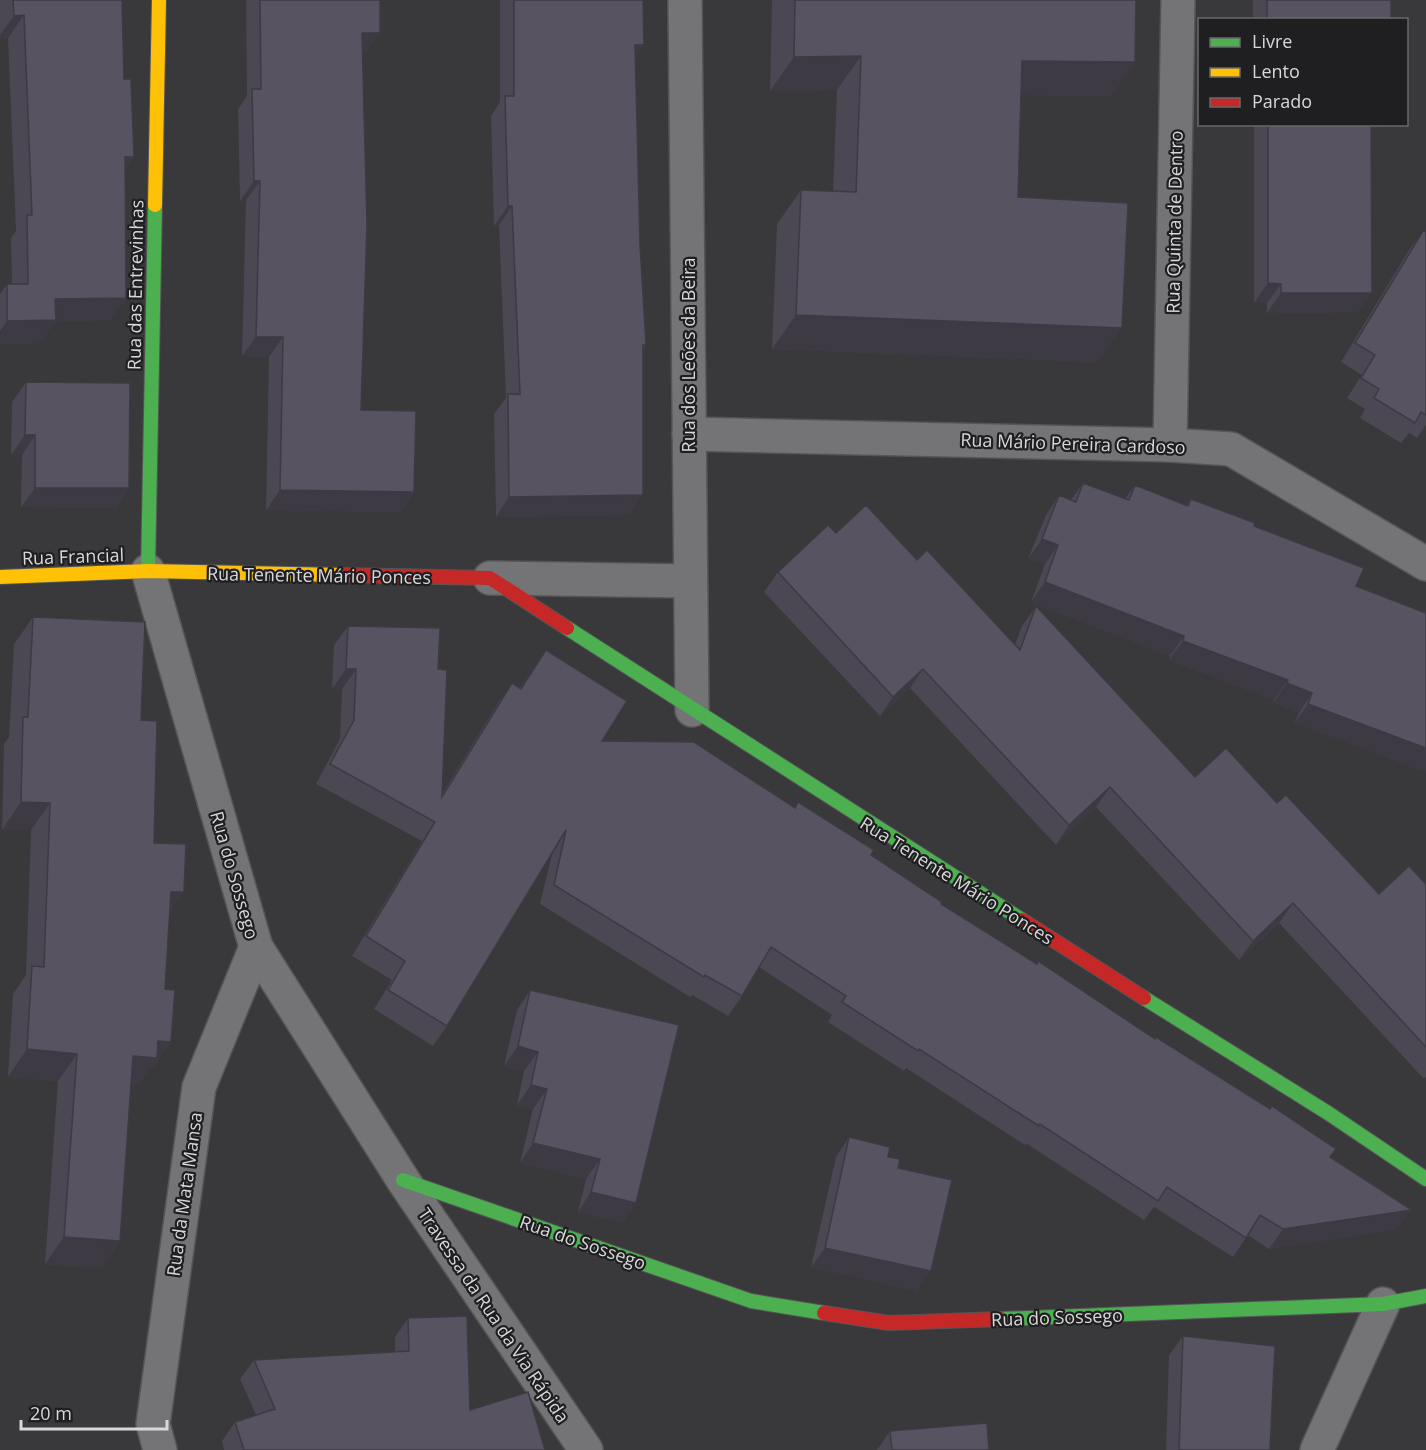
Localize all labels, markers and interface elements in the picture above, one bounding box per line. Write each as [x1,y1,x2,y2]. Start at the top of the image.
legend [1198,18,1408,126]
text: Livre [1252,29,1292,53]
text: Lento [1252,59,1300,83]
text: Parado [1252,89,1312,113]
street label: Rua Quinta de Dentro [1160,130,1188,314]
street label: Rua das Entrevinhas [122,200,148,370]
street label: Rua dos Leões da Beira [676,258,700,452]
street label: Rua Mário Pereira Cardoso [960,427,1186,459]
street label: Rua Francial [21,542,125,570]
street label: Rua Tenente Mário Ponces [207,561,431,589]
street label: Rua do Sossego [205,808,265,942]
street label: Rua Tenente Mário Ponces [856,811,1058,949]
street label: Rua da Mata Mansa [161,1110,207,1278]
street label: Travessa da Rua da Via Rápida [413,1203,575,1427]
street label: Rua do Sossego [517,1209,649,1275]
street label: Rua do Sossego [991,1303,1123,1331]
scale bar [21,1393,166,1431]
text: 20 m [30,1401,72,1425]

